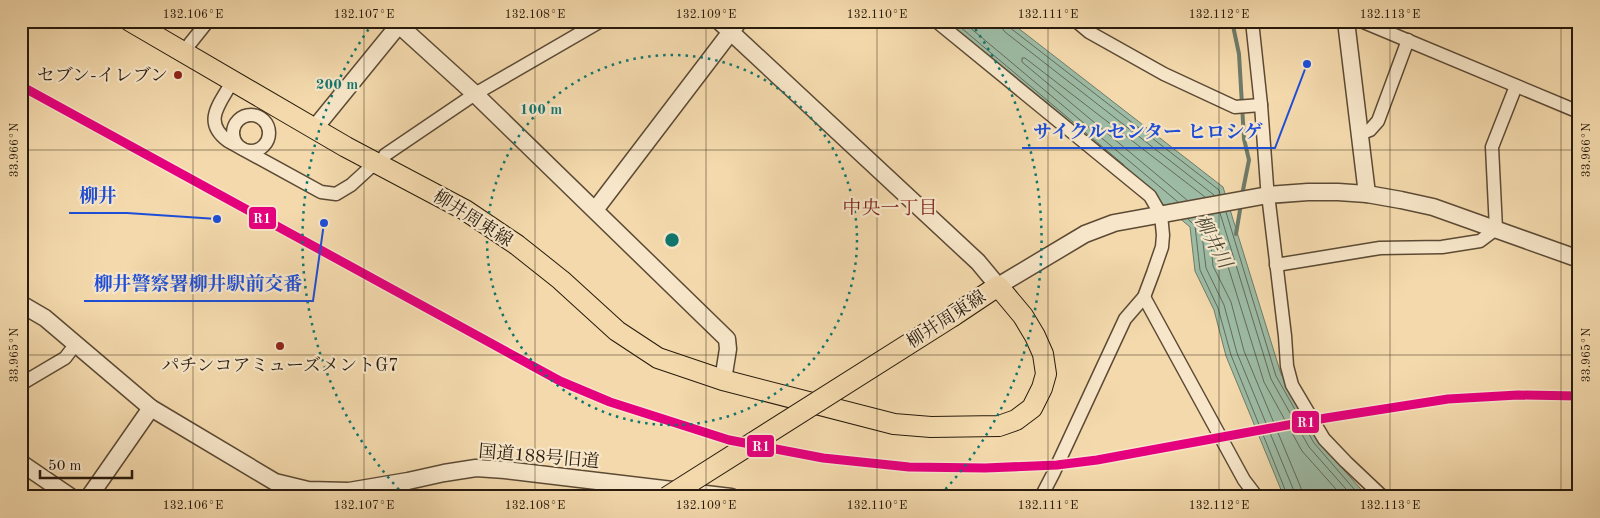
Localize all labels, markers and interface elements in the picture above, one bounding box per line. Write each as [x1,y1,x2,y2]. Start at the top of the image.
text: 132.106°E [163,9,223,21]
text: 132.107°E [334,9,394,21]
text: 132.108°E [505,9,565,21]
text: 132.109°E [676,9,736,21]
text: 132.110°E [847,9,907,21]
text: 132.111°E [1018,9,1078,21]
text: 132.112°E [1189,9,1249,21]
text: 132.113°E [1360,9,1420,21]
place label: セブン-イレブン [37,66,168,85]
marker: セブン-イレブン [172,69,184,81]
text: 200 m [316,78,358,93]
text: 100 m [520,103,562,118]
callout: サイクルセンター ヒロシゲ [1022,114,1275,148]
text: サイクルセンター ヒロシゲ [1033,122,1263,143]
text: 33.966°N [9,123,21,177]
text: 33.966°N [1581,123,1593,177]
callout: 柳井 [69,179,127,213]
text: 柳井 [79,185,117,207]
street label: 柳井周東線 [430,186,516,250]
district label: 中央一丁目 [842,198,938,219]
line badge: R1 [248,206,277,230]
text: R1 [253,212,271,226]
water label: 柳井川 [1190,212,1236,274]
centre of rings [663,231,681,249]
callout: 柳井警察署柳井駅前交番 [84,267,313,301]
text: 柳井警察署柳井駅前交番 [93,273,303,295]
street label: 柳井周東線 [903,286,989,352]
text: 33.965°N [8,328,21,382]
text: 33.965°N [1580,328,1593,382]
marker: パチンコアミューズメントG7 [274,340,286,352]
place label: パチンコアミューズメントG7 [161,356,399,375]
line badge: R1 [1291,410,1320,434]
text: R1 [1297,416,1315,430]
line badge: R1 [746,434,775,458]
text: R1 [752,440,770,454]
street label: 国道188号旧道 [478,441,600,471]
scale bar [40,448,132,480]
text: 50 m [48,459,82,474]
text: 132.106°E [163,500,223,512]
text: 132.107°E [334,500,394,512]
text: 132.108°E [505,500,565,512]
text: 132.109°E [676,500,736,512]
text: 132.110°E [847,500,907,512]
text: 132.111°E [1018,500,1078,512]
text: 132.112°E [1189,500,1249,512]
text: 132.113°E [1360,500,1420,512]

